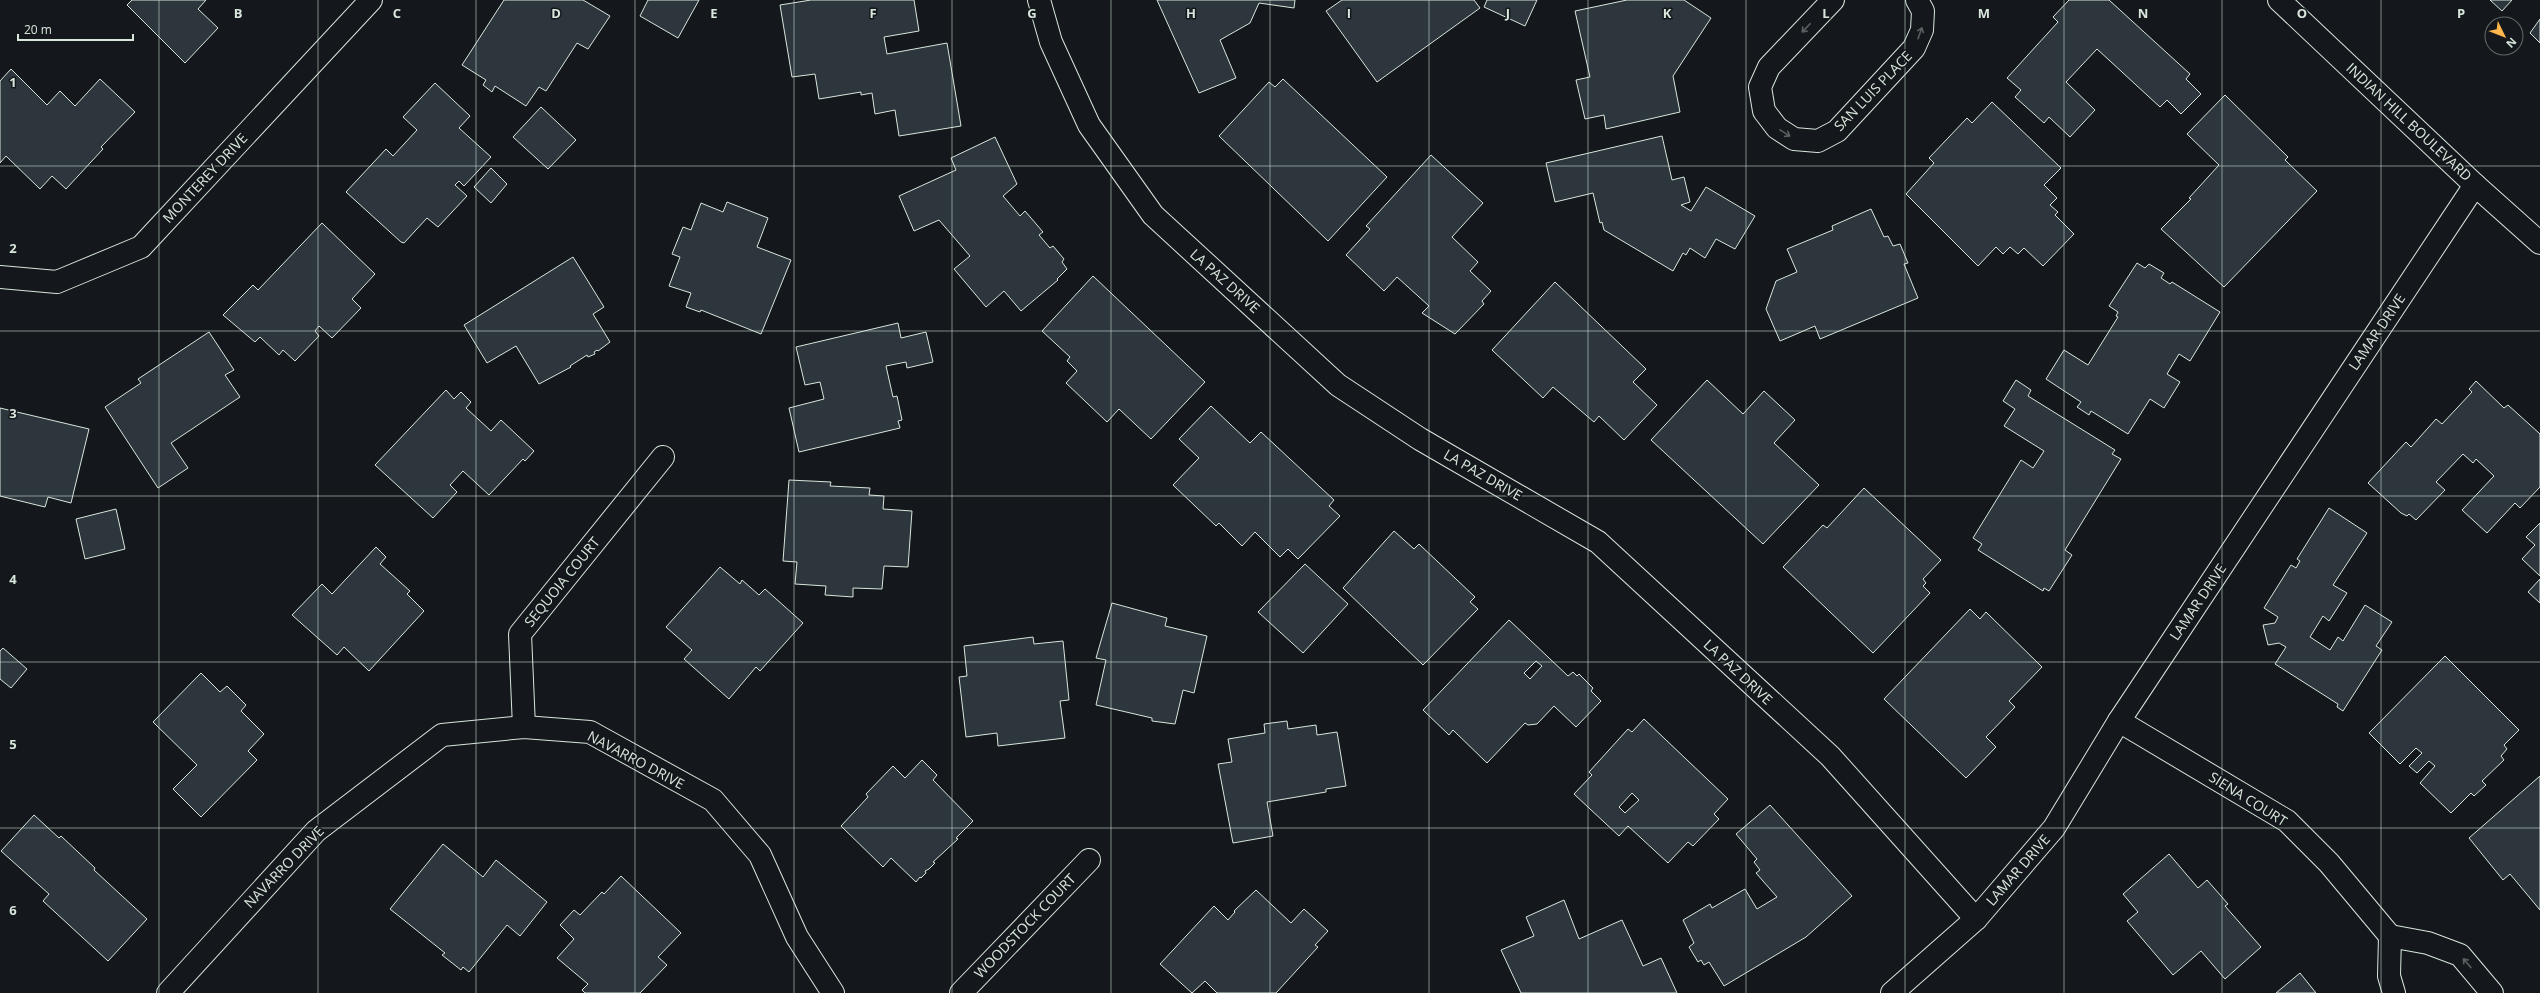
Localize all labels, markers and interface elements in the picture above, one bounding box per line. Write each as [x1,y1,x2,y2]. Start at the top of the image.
text: B [234,4,243,22]
text: C [393,4,401,22]
text: D [551,4,561,22]
text: E [710,4,718,22]
text: F [869,4,877,22]
text: G [1027,4,1037,22]
text: H [1186,4,1196,22]
text: I [1347,4,1351,22]
text: J [1505,4,1510,22]
text: K [1663,4,1672,22]
text: L [1822,4,1830,22]
text: M [1978,4,1990,22]
text: N [2138,4,2148,22]
text: O [2297,4,2307,22]
text: P [2457,4,2465,22]
scale bar [18,16,133,42]
north arrow [2484,16,2524,56]
text: 20 m [24,21,52,38]
one-way arrow [1802,23,1811,33]
one-way arrow [1917,27,1924,40]
text: N [2503,35,2520,52]
street label: SAN LUIS PLACE [1829,46,1916,135]
street label: INDIAN HILL BOULEVARD [2342,58,2476,185]
text: 1 [9,73,17,91]
one-way arrow [1779,128,1790,137]
street label: MONTEREY DRIVE [158,129,251,227]
text: 2 [9,239,17,257]
street label: LA PAZ DRIVE [1186,244,1264,317]
street label: LAMAR DRIVE [2344,290,2409,374]
text: 3 [9,404,17,422]
street label: LA PAZ DRIVE [1441,444,1526,505]
street label: SEQUOIA COURT [520,533,604,630]
street label: LAMAR DRIVE [2165,560,2230,644]
text: 4 [9,570,17,588]
street label: LA PAZ DRIVE [1700,635,1777,708]
street label: NAVARRO DRIVE [584,726,688,793]
text: 5 [9,735,17,753]
street label: SIENA COURT [2206,767,2291,830]
street label: NAVARRO DRIVE [240,821,328,912]
street label: LAMAR DRIVE [1981,830,2054,909]
street label: WOODSTOCK COURT [970,869,1080,982]
text: 6 [9,901,17,919]
one-way arrow [2462,958,2471,968]

